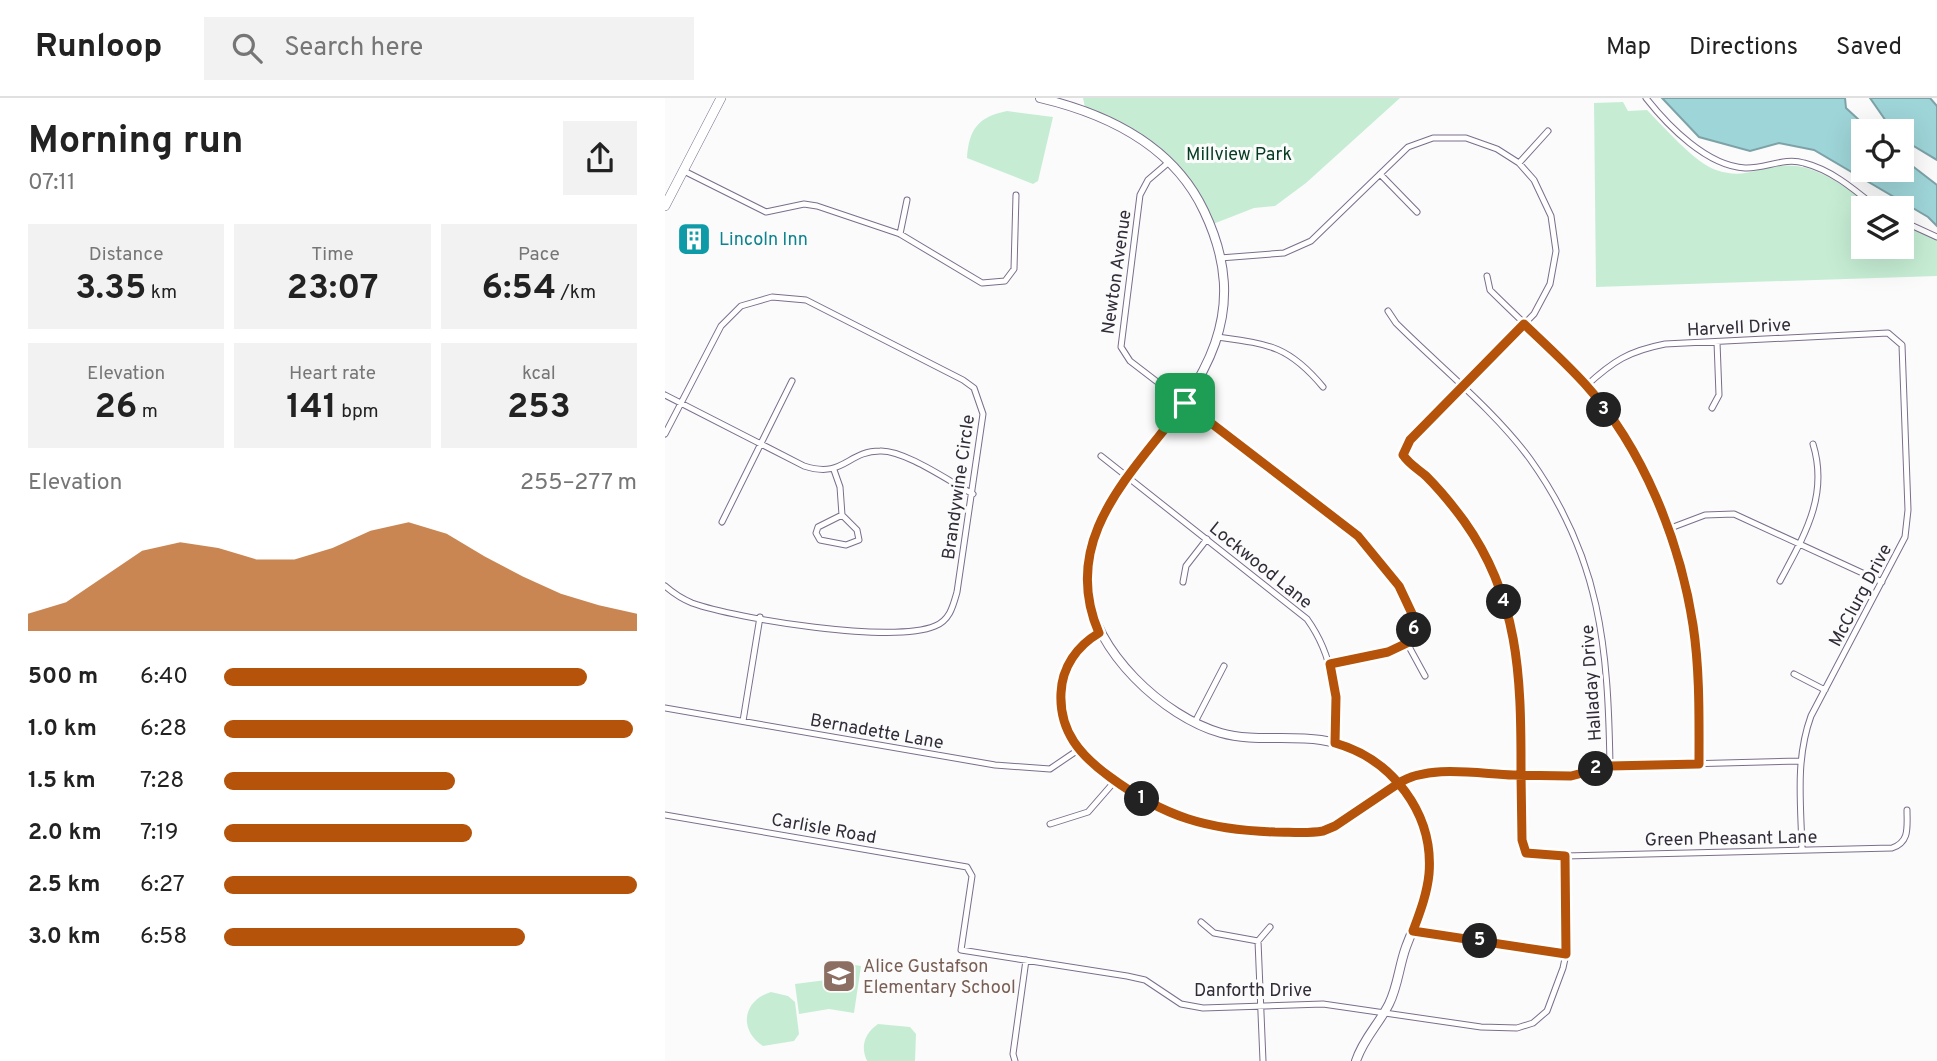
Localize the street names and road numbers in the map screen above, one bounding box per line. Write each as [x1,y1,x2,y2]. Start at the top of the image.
street label: Newton Avenue [1097,208,1138,336]
street label: Harvell Drive [1687,314,1792,343]
street label: Brandywine Circle [938,413,981,561]
street label: Lockwood Lane [1204,518,1316,615]
street label: McClurg Drive [1825,540,1898,651]
street label: Halladay Drive [1577,624,1608,742]
street label: Bernadette Lane [808,709,945,756]
street label: Carlisle Road [769,809,878,850]
street label: Green Pheasant Lane [1644,826,1818,853]
street label: Danforth Drive [1194,980,1312,1003]

